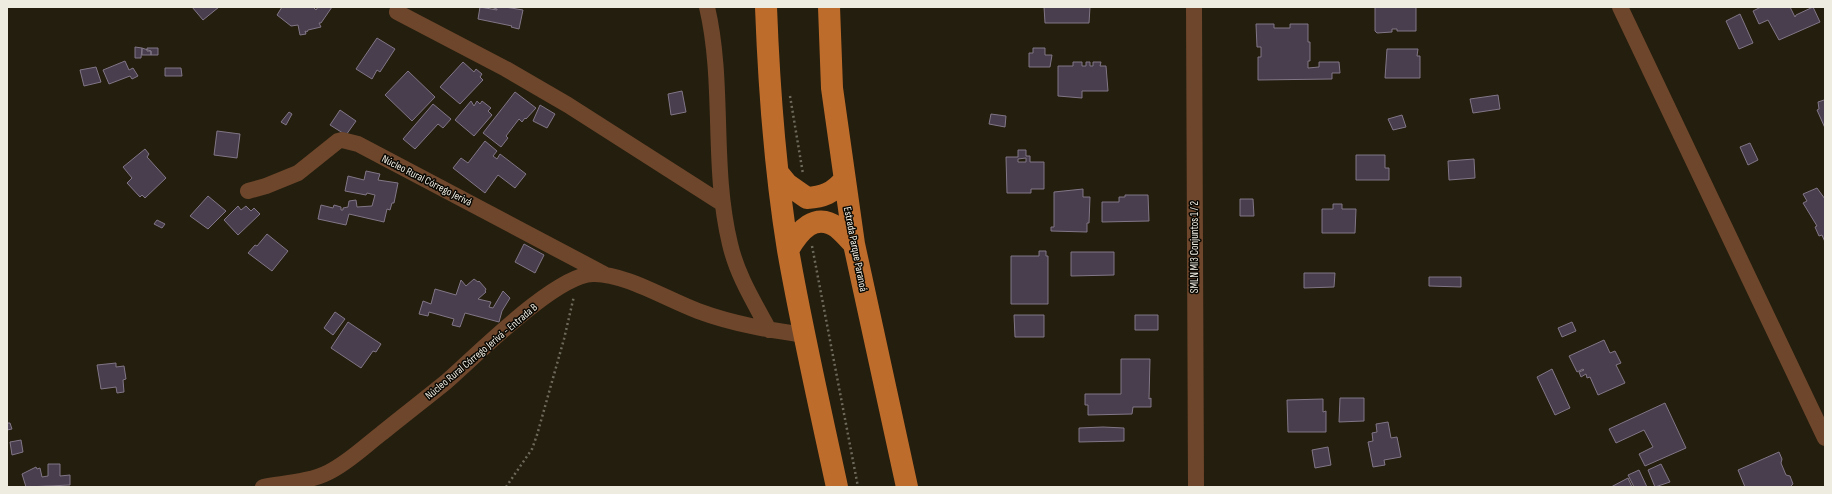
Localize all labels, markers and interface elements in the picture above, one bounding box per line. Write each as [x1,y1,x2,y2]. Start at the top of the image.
street label: Núcleo Rural Córrego Jerivá [380,152,474,209]
street label: SMLN MI3 Conjuntos 1 / 2 [1188,200,1201,293]
street label: Estrada Parque Paranoá [841,206,870,293]
street label: Núcleo Rural Córrego Jerivá - Entrada B [423,301,540,402]

